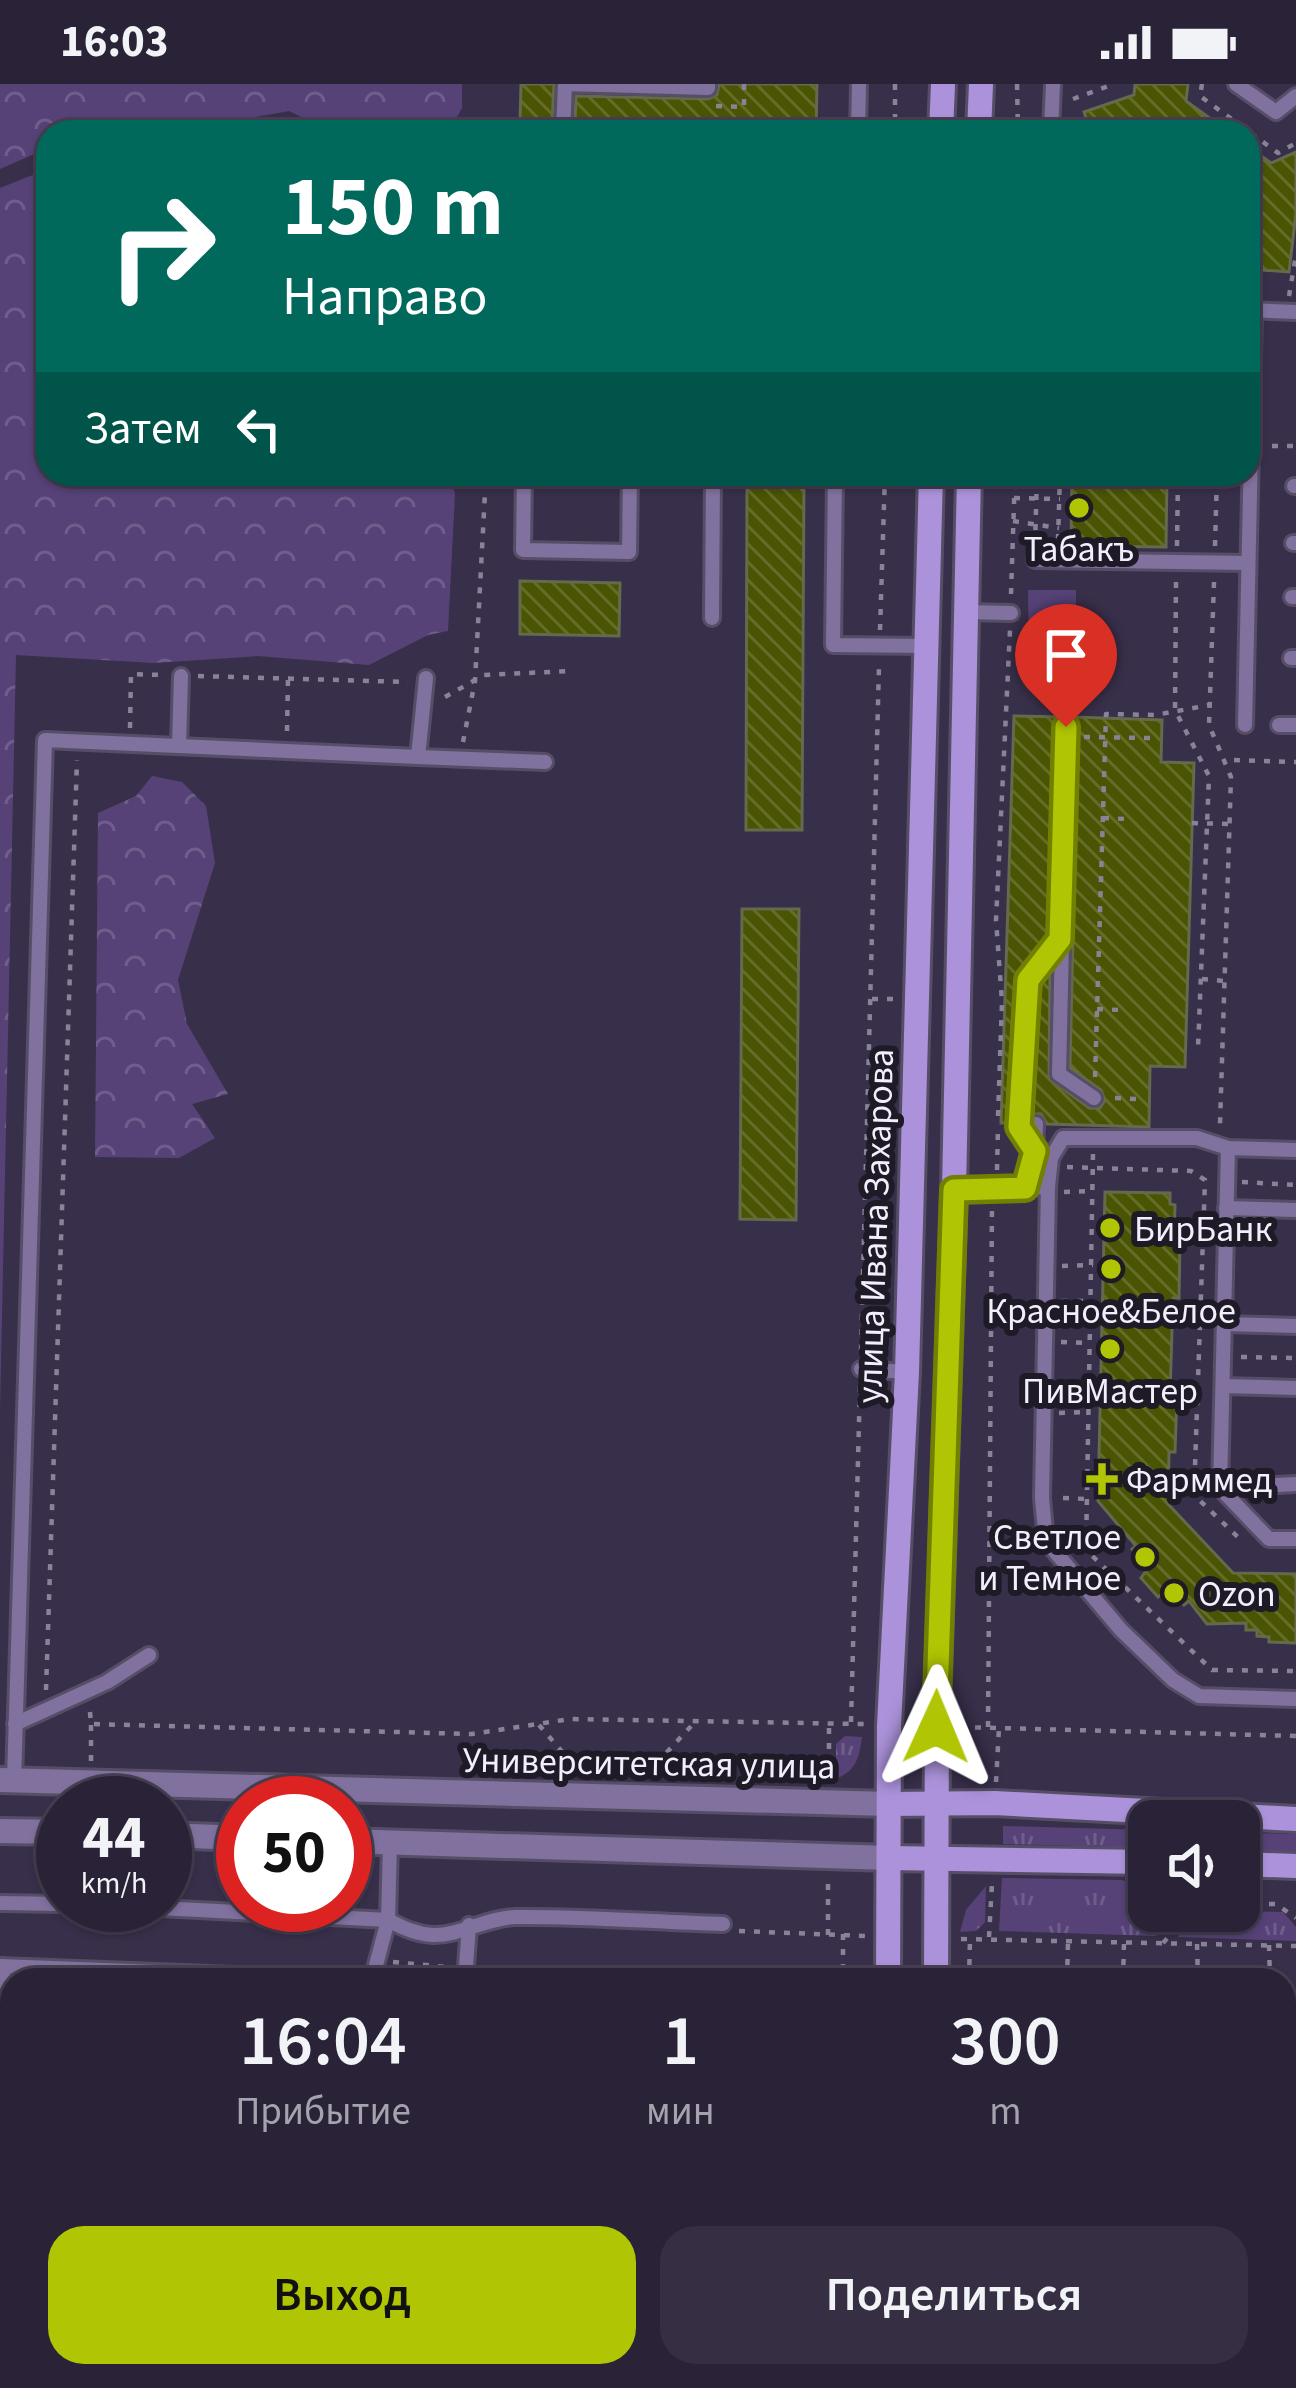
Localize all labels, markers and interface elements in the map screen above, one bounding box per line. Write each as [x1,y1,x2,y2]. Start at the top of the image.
text: 16:03 [60,10,169,74]
text: 150 m [282,148,504,268]
icon: right [84,168,240,324]
text: Направо [282,259,487,336]
icon: left [226,396,292,462]
text: Затем [84,397,202,461]
marker: Табакъ [1066,495,1092,521]
place label: Табакъ [1024,524,1134,575]
pin [1015,604,1117,727]
icon: arrive [1033,622,1099,688]
street label: улица Ивана Захарова [844,1048,907,1404]
place label: БирБанк [1134,1204,1272,1255]
marker: БирБанк [1097,1215,1123,1241]
marker: Красное&Белое [1098,1256,1124,1282]
place label: Красное&Белое [986,1286,1236,1337]
marker: ПивМастер [1097,1336,1123,1362]
place label: ПивМастер [1022,1366,1198,1417]
place label: Фарммед [1126,1455,1272,1506]
marker: Фарммед [1089,1466,1115,1492]
place label: Светлое и Темное [978,1512,1121,1604]
marker: Светлое и Темное [1132,1544,1158,1570]
place label: Ozon [1198,1569,1276,1620]
marker: Ozon [1161,1580,1187,1606]
position arrow [873,1664,999,1790]
street label: Университетская улица [462,1735,836,1792]
speed limit sign: 50 [216,1776,372,1932]
text: 44 [82,1796,146,1881]
map controls [1128,1800,1260,1932]
button: sound [1128,1800,1260,1932]
text: km/h [81,1862,147,1905]
text: 16:04 [239,1990,407,2093]
text: 1 [662,1990,699,2093]
text: 300 [950,1990,1061,2093]
text: Прибытие [235,2084,411,2140]
text: мин [646,2084,715,2140]
text: m [989,2084,1022,2140]
button: Выход [48,2226,636,2364]
button: Поделиться [660,2226,1248,2364]

